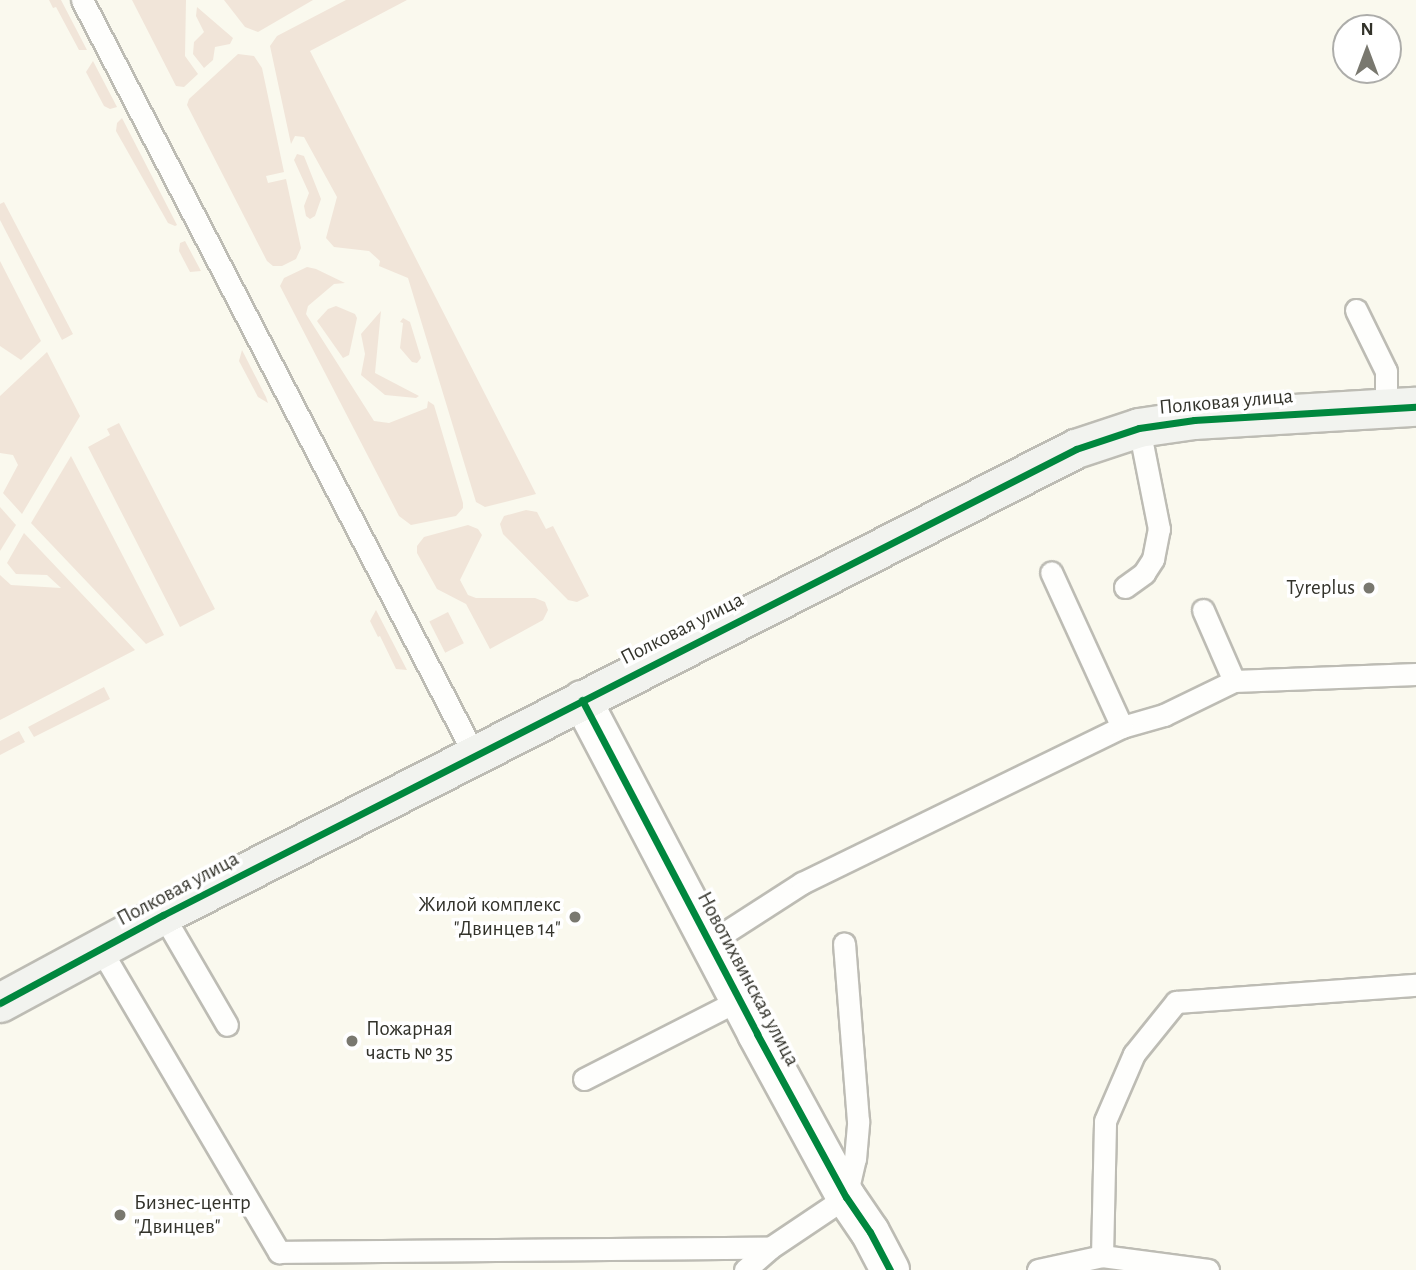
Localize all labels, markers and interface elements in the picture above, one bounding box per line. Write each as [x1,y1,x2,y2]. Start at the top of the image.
north arrow [1332,14,1402,84]
text: N [1360,20,1374,39]
street label: Полковая улица [1158,384,1294,420]
place label: Tyreplus [1286,575,1355,601]
marker: Tyreplus [1361,580,1377,596]
street label: Полковая улица [616,587,748,671]
street label: Полковая улица [113,846,243,932]
street label: Новотихвинская улица [691,887,805,1071]
place label: Жилой комплекс "Двинцев 14" [418,892,561,942]
marker: Жилой комплекс "Двинцев 14" [567,909,583,925]
place label: Пожарная часть № 35 [366,1016,453,1066]
marker: Пожарная часть № 35 [344,1033,360,1049]
place label: Бизнес-центр "Двинцев" [134,1190,251,1240]
marker: Бизнес-центр "Двинцев" [112,1207,128,1223]

